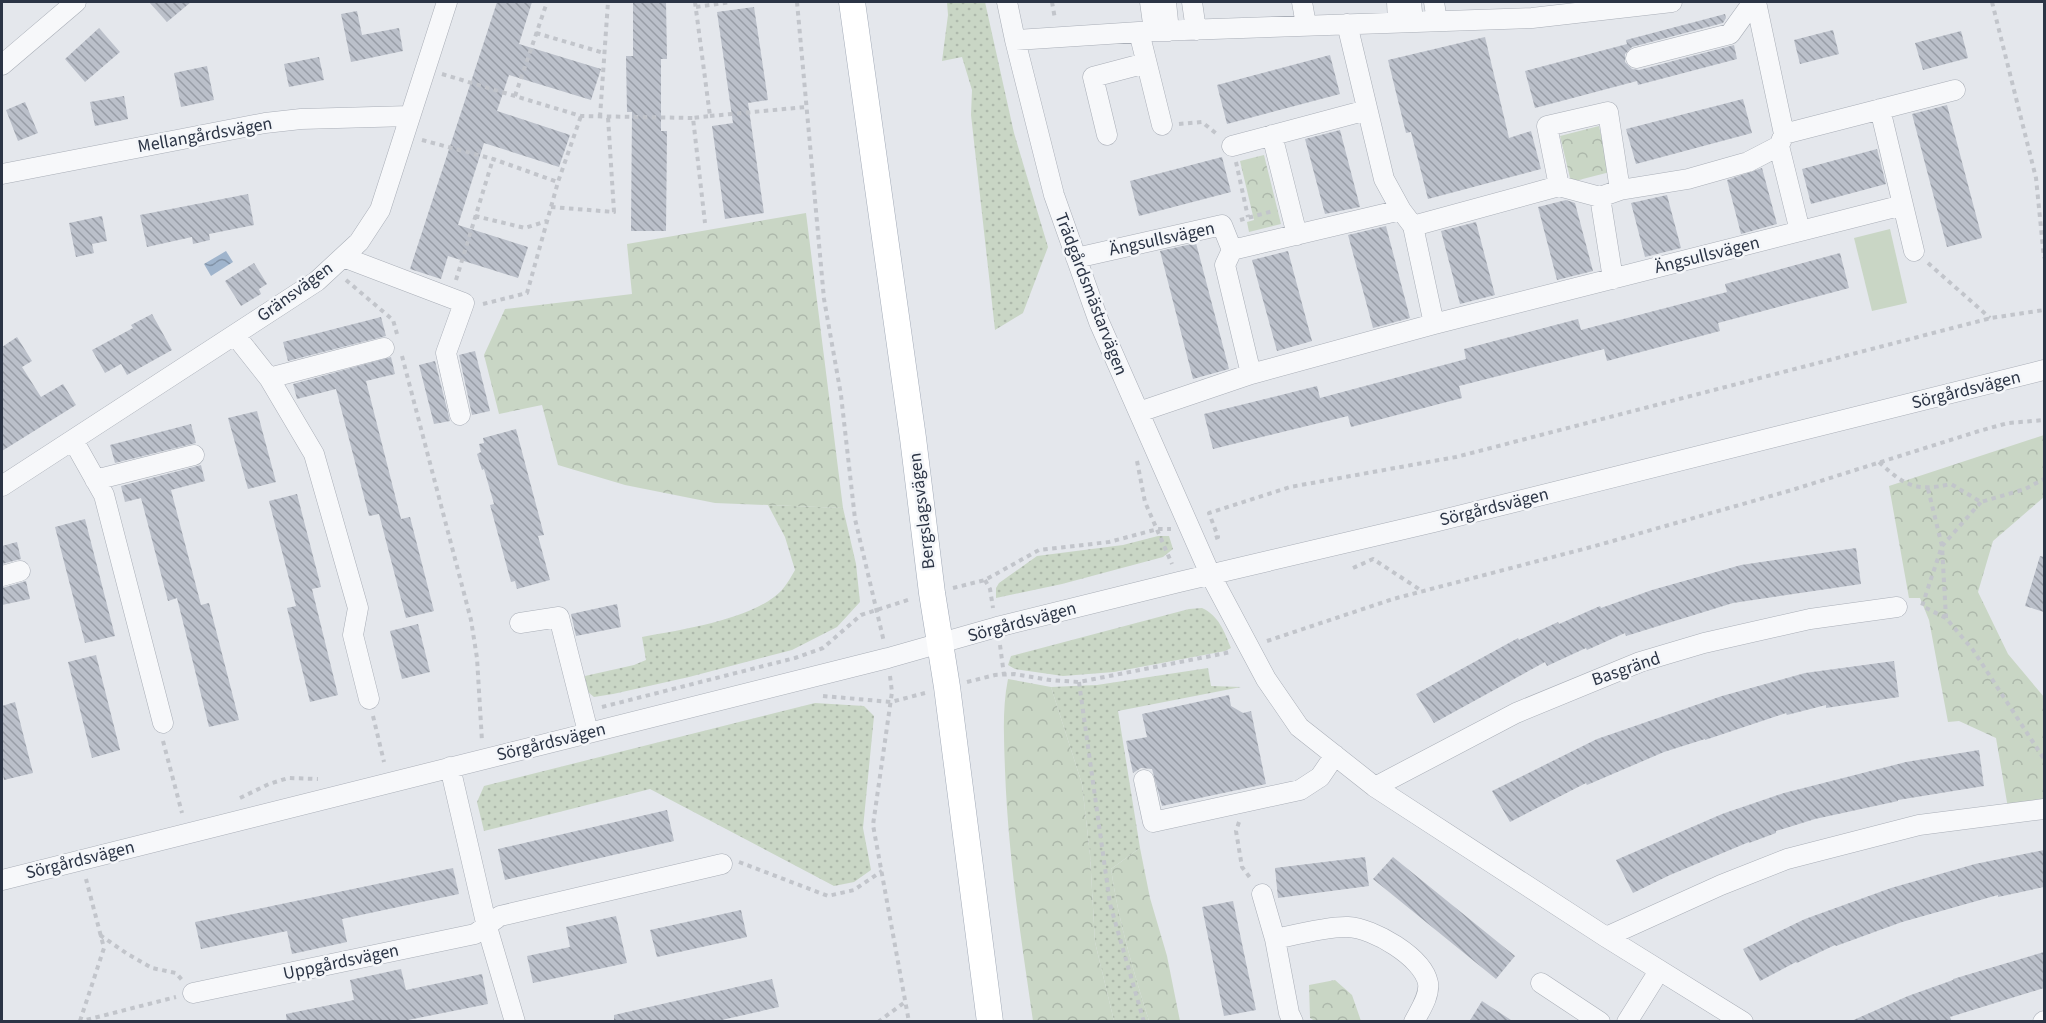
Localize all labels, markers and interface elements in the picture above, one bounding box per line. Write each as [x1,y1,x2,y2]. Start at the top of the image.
street label: Mellangårdsvägen [136,111,274,159]
street label: Trädgårdsmästarvägen [1048,209,1134,379]
street label: Ängsullsvägen [1107,216,1217,262]
street label: Ängsullsvägen [1652,230,1762,280]
street label: Gränsvägen [252,256,338,328]
street label: Sörgårdsvägen [1909,364,2023,416]
street label: Bergslagsvägen [902,451,942,571]
street label: Sörgårdsvägen [1437,481,1551,533]
street label: Sörgårdsvägen [965,595,1079,649]
street label: Basgränd [1588,646,1664,692]
street label: Sörgårdsvägen [494,716,608,768]
street label: Sörgårdsvägen [23,834,137,886]
street label: Uppgårdsvägen [281,938,401,986]

